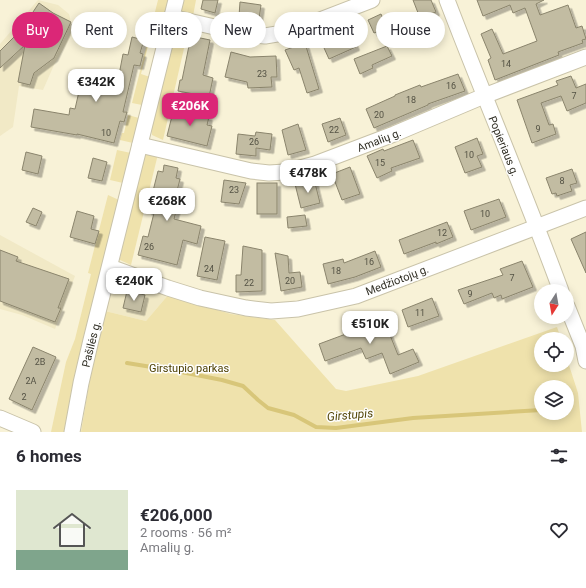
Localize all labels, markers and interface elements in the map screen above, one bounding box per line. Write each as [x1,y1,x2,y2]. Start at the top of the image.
chip: Buy [12,12,63,48]
chip: Rent [71,12,127,48]
chip: Filters [135,12,202,48]
chip: New [210,12,266,48]
chip: Apartment [274,12,368,48]
chip: House [376,12,445,48]
house number: 14 [501,59,511,69]
pin: €342K [68,69,124,103]
house number: 23 [257,69,267,79]
text: €342K [77,74,115,89]
house number: 16 [446,81,456,91]
house number: 7 [571,91,577,101]
pin: €206K [162,93,218,127]
house number: 18 [406,95,416,105]
text: €206K [171,98,209,113]
house number: 20 [374,110,384,120]
street label: Popieriaus g. [486,114,522,178]
house number: 9 [535,124,541,134]
house number: 22 [329,125,339,135]
street label: Amalių g. [355,126,403,155]
house number: 10 [101,128,111,138]
house number: 26 [249,137,259,147]
house number: 10 [464,150,474,160]
house number: 15 [375,158,385,168]
pin: €478K [280,160,336,194]
text: €478K [289,165,327,180]
house number: 8 [559,176,565,186]
house number: 23 [229,185,239,195]
pin: €268K [139,188,195,222]
text: €268K [148,193,186,208]
house number: 10 [480,209,490,219]
house number: 12 [437,228,447,238]
house number: 26 [144,242,154,252]
house number: 16 [364,257,374,267]
street label: Medžiotojų g. [364,262,431,298]
house number: 24 [204,264,214,274]
house number: 18 [331,266,341,276]
pin: €240K [106,268,162,302]
text: €240K [115,273,153,288]
house number: 7 [509,273,515,283]
house number: 20 [285,276,295,286]
house number: 22 [244,278,254,288]
north arrow [534,284,574,324]
map controls [534,284,574,420]
house number: 9 [467,289,473,299]
house number: 11 [415,308,425,318]
pin: €510K [342,311,398,345]
text: €510K [351,316,389,331]
street label: Pašilės g. [79,320,104,369]
button: locate [534,332,574,372]
house number: 2B [35,357,46,367]
park label: Girstupio parkas [149,362,229,375]
house number: 2A [26,376,37,386]
button: layers [534,380,574,420]
house number: 2 [21,392,27,402]
water label: Girstupis [326,406,374,424]
icon: filters [548,445,570,467]
text: 6 homes [16,446,82,466]
text: €206,000 [140,505,212,525]
icon: home [48,506,96,554]
icon: heart [548,519,570,541]
text: 2 rooms · 56 m² [140,525,232,540]
text: Amalių g. [140,540,194,555]

